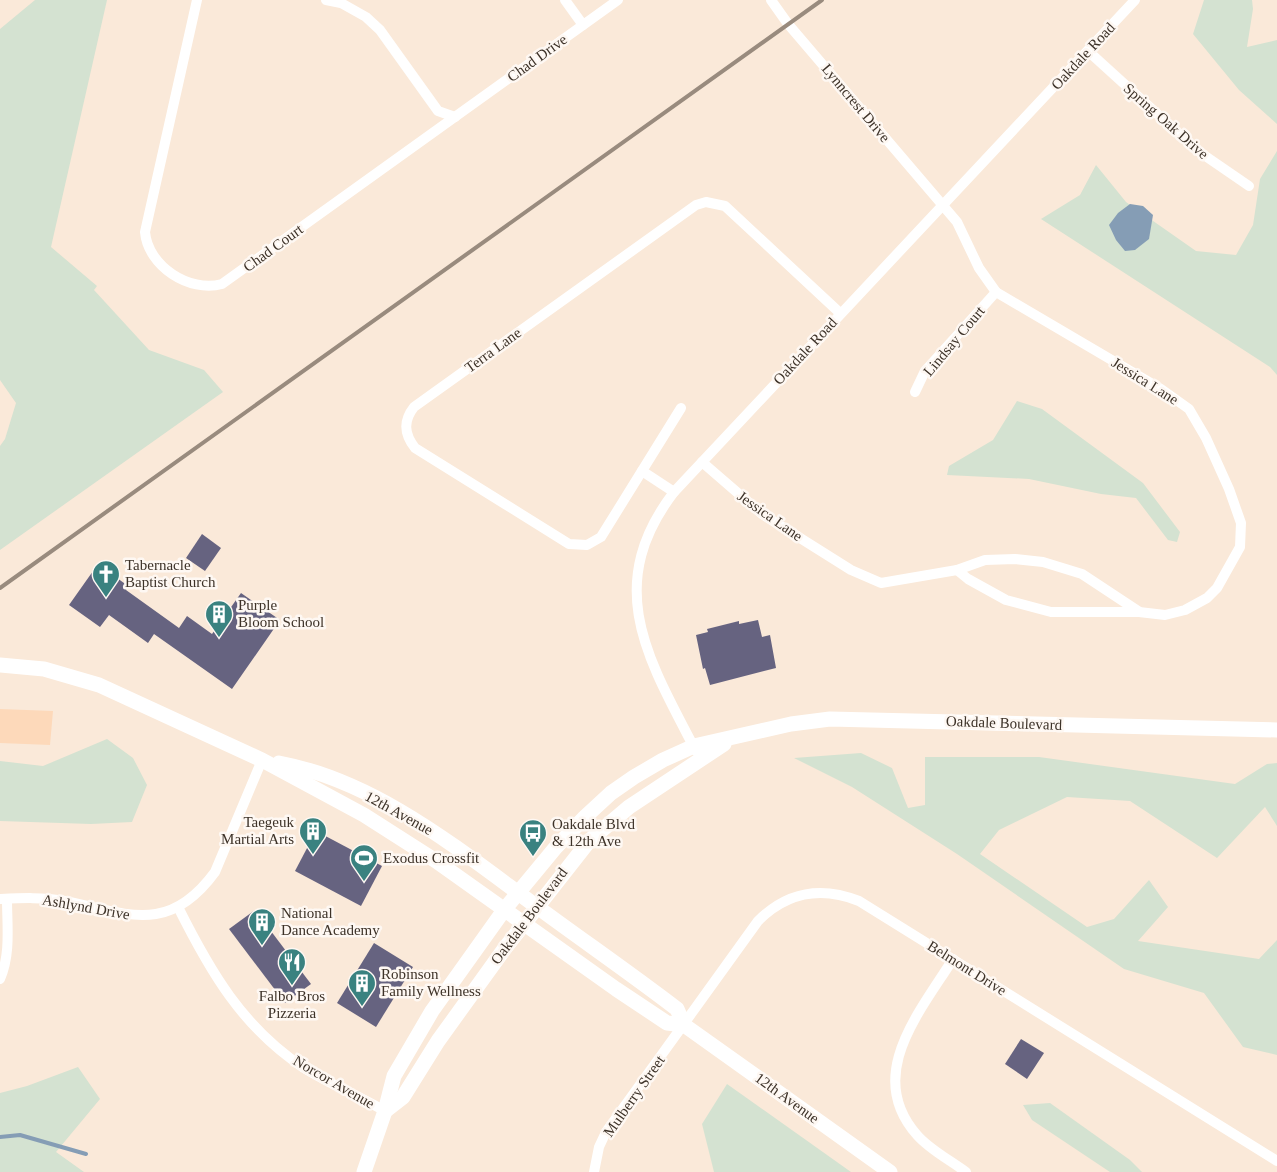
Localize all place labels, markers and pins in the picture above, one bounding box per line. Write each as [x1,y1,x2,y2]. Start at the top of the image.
place label: Tabernacle Baptist Church [125,557,216,590]
church icon: Tabernacle Baptist Church [91,559,121,598]
place label: Purple Bloom School [238,597,324,630]
building icon: Purple Bloom School [204,599,234,638]
place label: Taegeuk Martial Arts [221,814,294,847]
building icon: Taegeuk Martial Arts [298,816,328,855]
place label: Oakdale Blvd & 12th Ave [552,816,635,849]
bus stop icon: Oakdale Blvd & 12th Ave [518,818,548,857]
sports icon: Exodus Crossfit [349,843,379,882]
place label: Exodus Crossfit [383,850,480,866]
place label: National Dance Academy [281,905,380,938]
building icon: National Dance Academy [247,907,277,946]
restaurant icon: Falbo Bros Pizzeria [277,947,307,986]
place label: Robinson Family Wellness [381,966,481,999]
building icon: Robinson Family Wellness [347,968,377,1007]
place label: Falbo Bros Pizzeria [259,988,325,1021]

